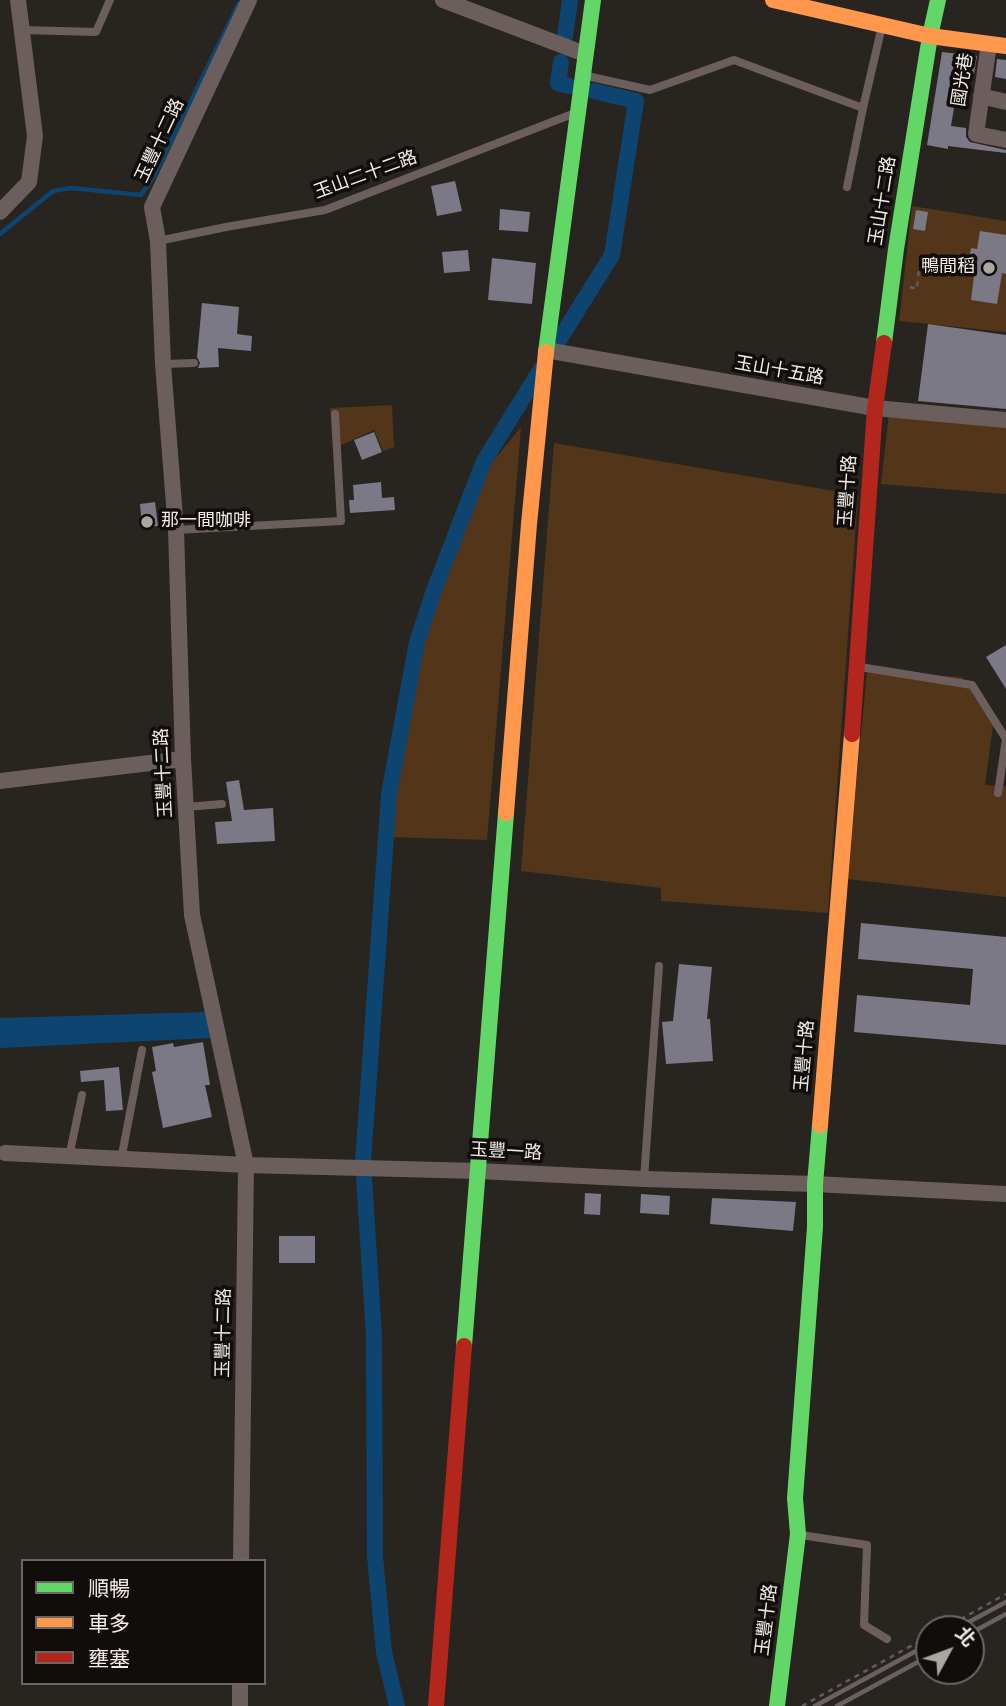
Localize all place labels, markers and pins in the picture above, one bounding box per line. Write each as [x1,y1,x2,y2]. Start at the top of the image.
place label: 鴨間稻 [921,257,975,279]
marker: 鴨間稻 [981,260,997,276]
place label: 那一間咖啡 [161,511,251,533]
marker: 那一間咖啡 [139,514,155,530]

